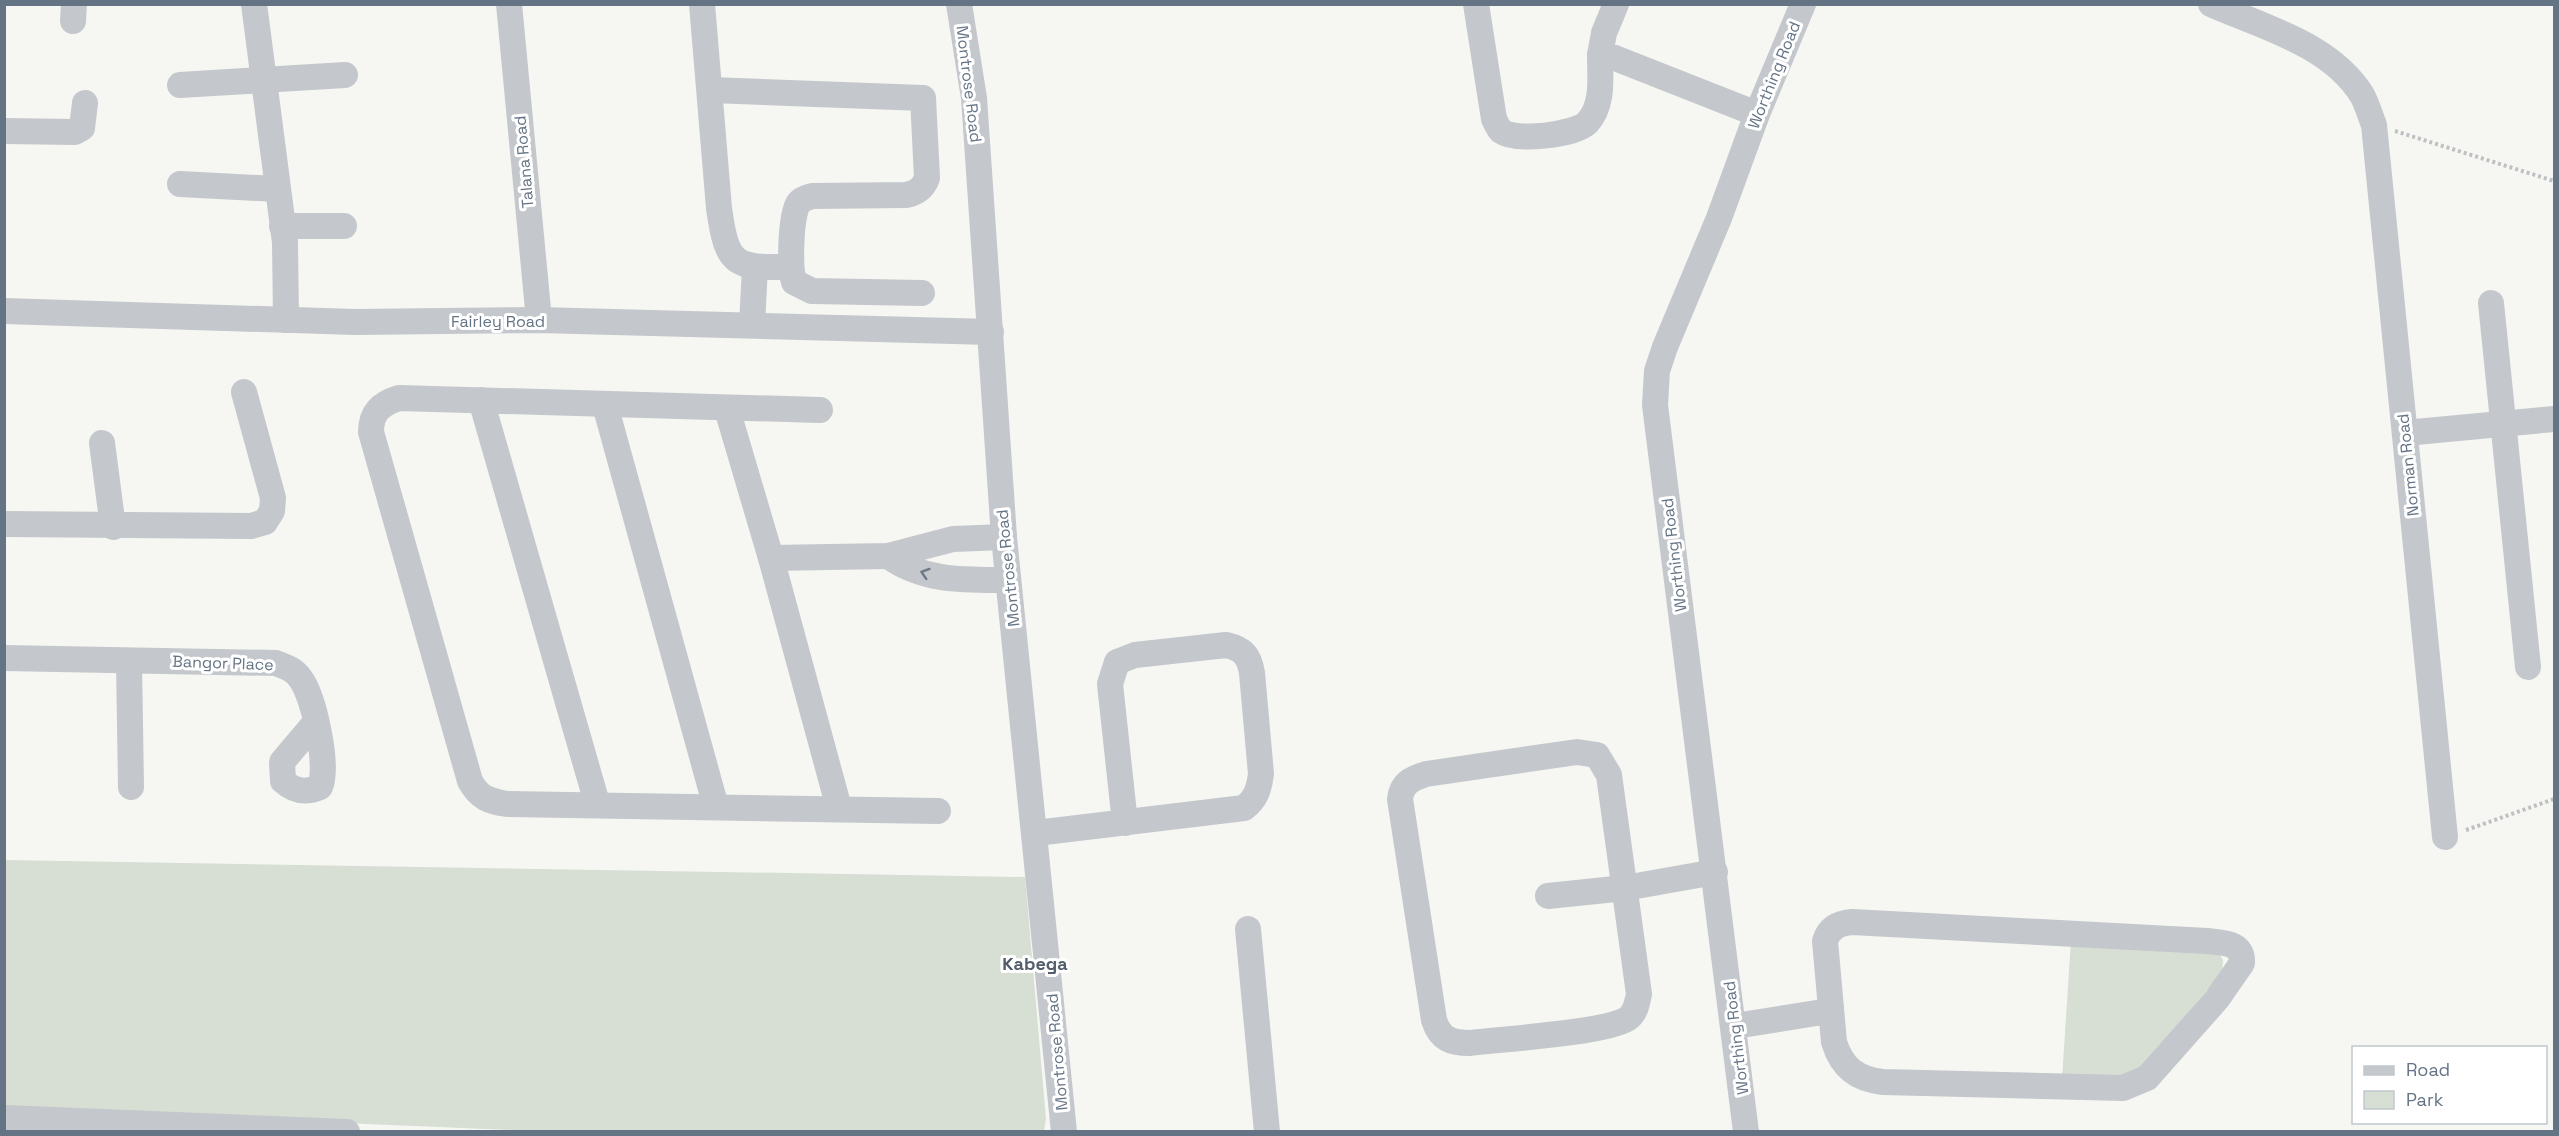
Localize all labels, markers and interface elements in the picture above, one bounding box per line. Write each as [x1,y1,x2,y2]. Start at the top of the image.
street label: Worthing Road [1743,18,1805,132]
street label: Montrose Road [951,24,987,144]
street label: Talana Road [509,115,539,209]
street label: Fairley Road [451,311,545,332]
street label: Norman Road [2392,413,2424,517]
street label: Worthing Road [1657,497,1691,613]
street label: Montrose Road [991,508,1025,628]
one-way arrow [920,568,931,581]
street label: Bangor Place [172,651,274,675]
district label: Kabega [1002,952,1068,975]
street label: Worthing Road [1719,980,1753,1096]
street label: Montrose Road [1041,993,1073,1111]
legend [2352,1046,2547,1124]
text: Road [2406,1058,2450,1081]
text: Park [2406,1088,2444,1111]

